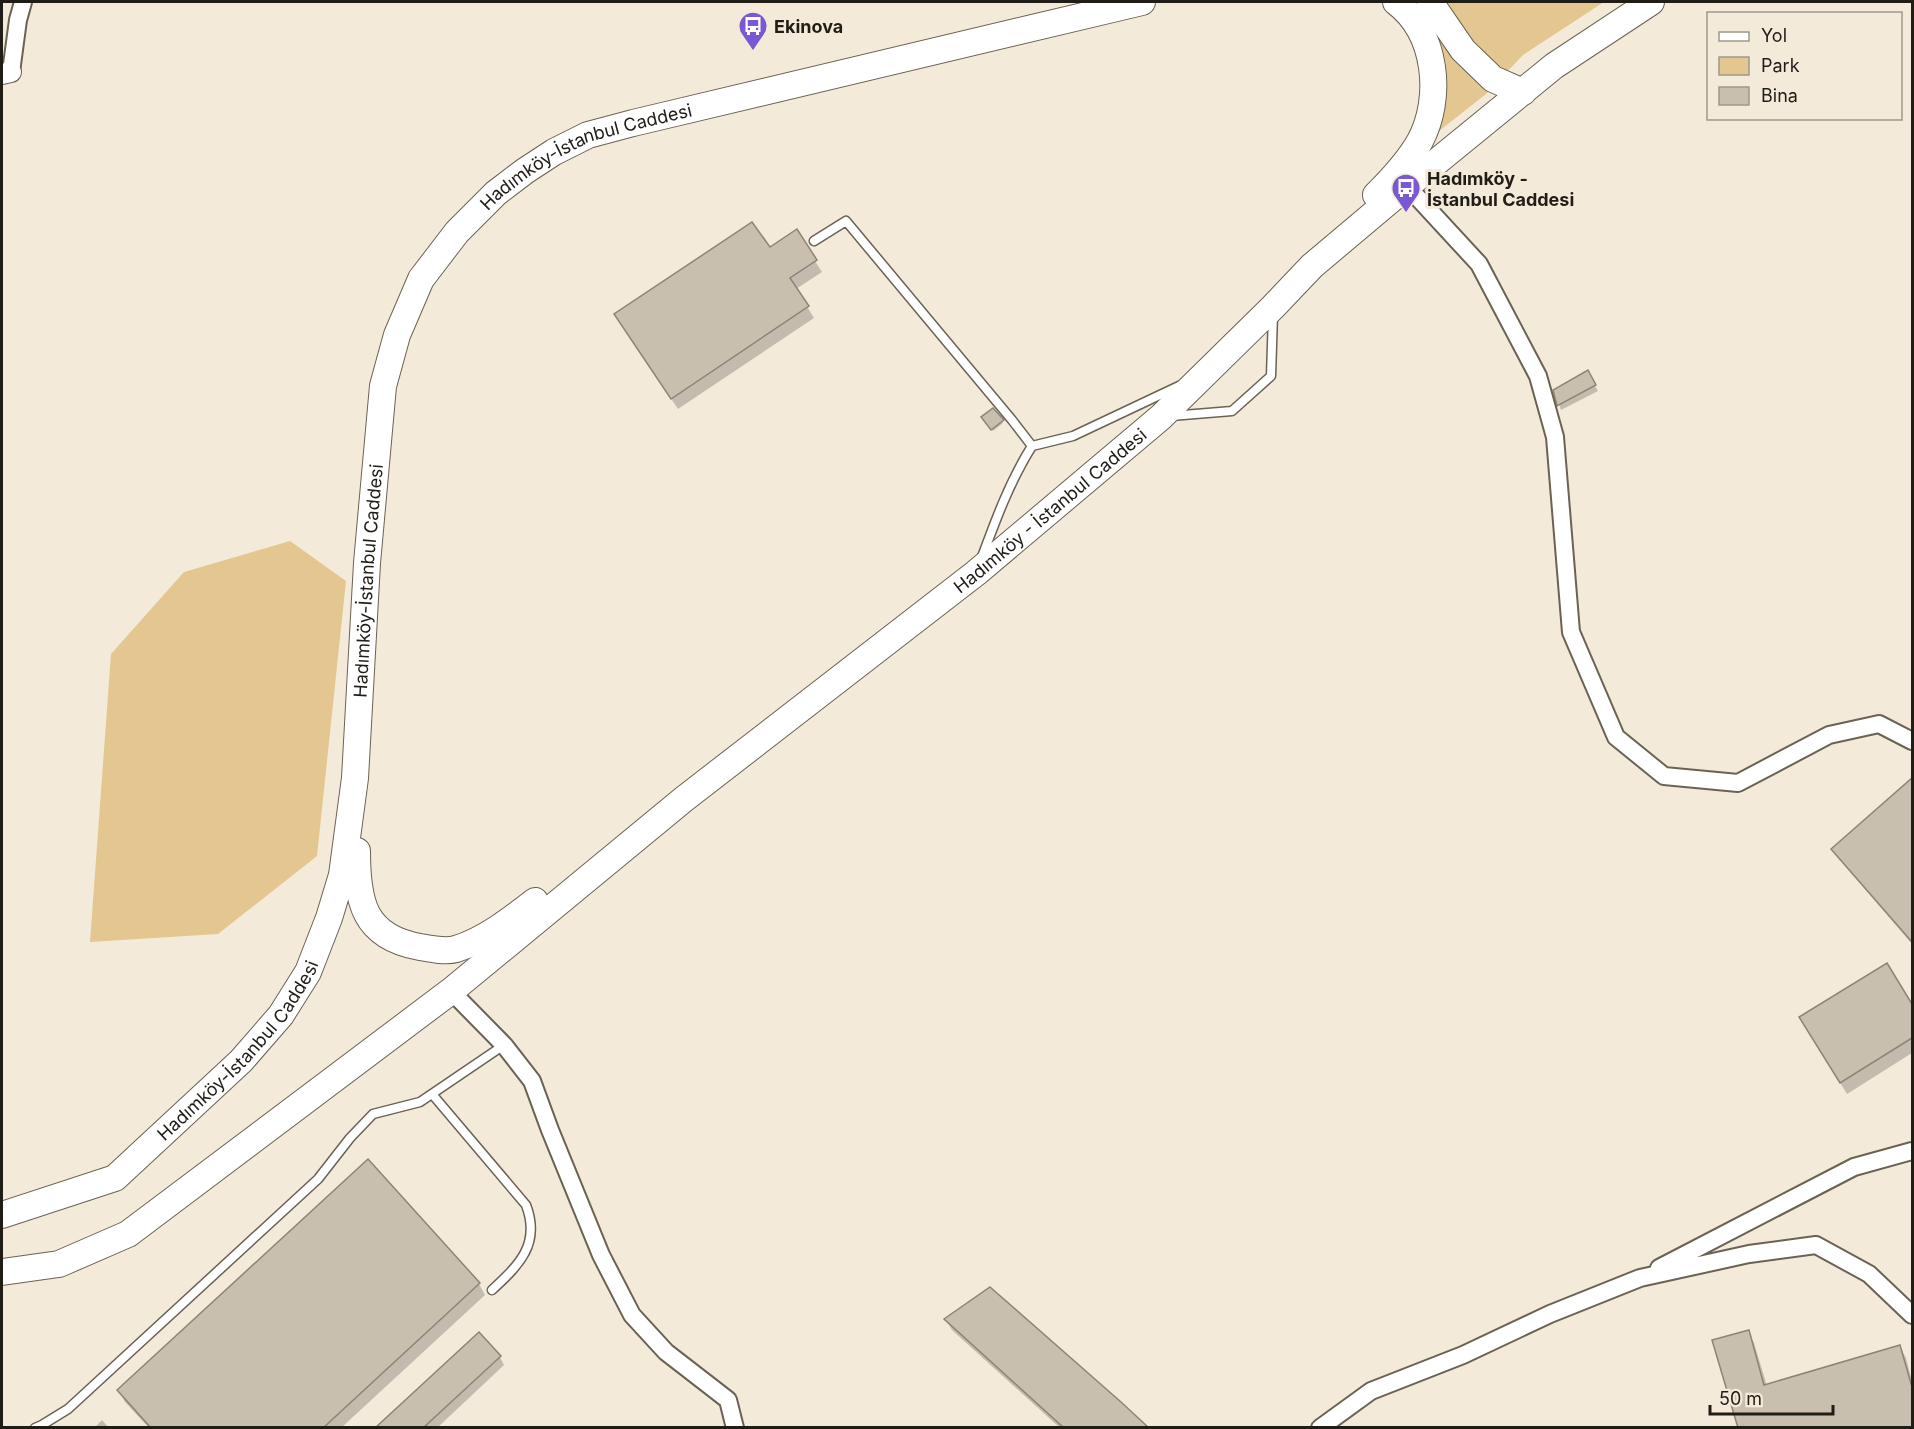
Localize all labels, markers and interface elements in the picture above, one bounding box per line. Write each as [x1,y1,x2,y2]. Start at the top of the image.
bus stop icon: Ekinova [737,10,769,52]
legend [1707,12,1902,120]
place label: Ekinova [774,16,843,37]
text: Yol [1761,25,1787,46]
text: Park [1761,55,1800,76]
text: Bina [1761,85,1798,106]
street label: Hadımköy-İstanbul Caddesi [475,99,694,214]
place label: Hadımköy - İstanbul Caddesi [1427,168,1574,210]
bus stop icon: Hadımköy - İstanbul Caddesi [1390,172,1422,214]
street label: Hadımköy - İstanbul Caddesi [949,424,1150,597]
street label: Hadımköy-İstanbul Caddesi [349,463,386,698]
street label: Hadımköy-İstanbul Caddesi [153,957,322,1144]
scale bar [1710,1378,1833,1416]
text: 50 m [1719,1388,1762,1409]

